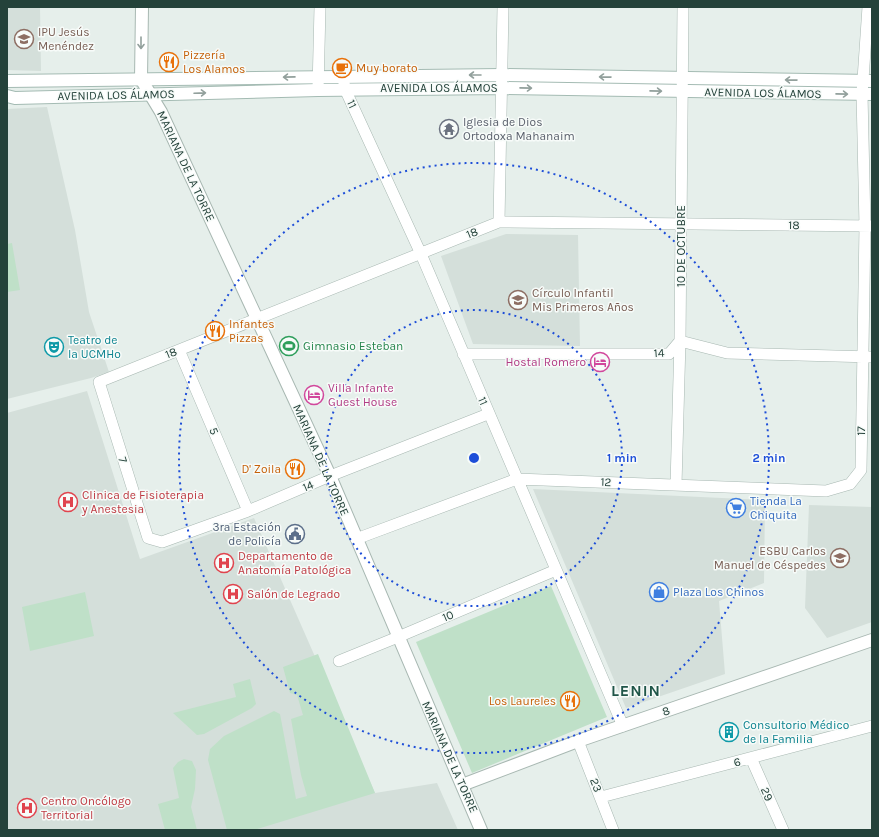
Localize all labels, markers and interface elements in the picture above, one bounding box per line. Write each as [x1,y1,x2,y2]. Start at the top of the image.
place label: IPU Jesús Menéndez [38,25,94,53]
school or university icon: IPU Jesús Menéndez [13,28,35,50]
one-way arrow [137,36,145,49]
place label: Pizzería Los Alamos [183,48,245,76]
restaurant icon: Pizzería Los Alamos [158,51,180,73]
cafe icon: Muy borato [331,57,353,79]
place label: Muy borato [356,61,418,75]
one-way arrow [469,71,482,79]
one-way arrow [283,73,296,81]
one-way arrow [599,73,612,81]
one-way arrow [785,76,798,84]
street label: AVENIDA LOS ÁLAMOS [380,80,498,95]
one-way arrow [519,84,532,92]
street label: AVENIDA LOS ÁLAMOS [704,84,822,101]
street label: AVENIDA LOS ÁLAMOS [57,86,175,103]
one-way arrow [649,87,662,95]
one-way arrow [193,90,206,97]
one-way arrow [835,90,848,97]
street label: 11 [344,97,360,111]
street label: MARIANA DE LA TORRE [154,108,218,224]
place label: Iglesia de Dios Ortodoxa Mahanaim [463,115,575,143]
temple icon: Iglesia de Dios Ortodoxa Mahanaim [438,118,460,140]
street label: 10 DE OCTUBRE [674,205,688,287]
street label: 18 [788,218,800,232]
street label: 18 [464,224,480,242]
place label: Círculo Infantil Mis Primeros Años [532,286,634,314]
school or university icon: Círculo Infantil Mis Primeros Años [507,289,529,311]
place label: Infantes Pizzas [229,317,275,345]
restaurant icon: Infantes Pizzas [204,320,226,342]
place label: Teatro de la UCMHo [68,333,121,361]
sports icon: Gimnasio Esteban [278,335,300,357]
theatre icon: Teatro de la UCMHo [43,336,65,358]
place label: Gimnasio Esteban [303,339,403,353]
street label: 18 [163,344,179,362]
street label: 14 [653,346,665,360]
hotel icon: Hostal Romero [589,351,611,373]
place label: Hostal Romero [506,355,586,369]
place label: Villa Infante Guest House [328,381,397,409]
hotel icon: Villa Infante Guest House [303,384,325,406]
street label: 11 [475,395,491,407]
street label: MARIANA DE LA TORRE [290,402,352,518]
street label: 5 [206,425,222,437]
street label: 17 [854,426,868,436]
centre of rings [467,451,481,465]
text: 1 min [607,451,637,465]
text: 2 min [752,451,786,465]
street label: 7 [115,455,131,465]
restaurant icon: D' Zoila [284,458,306,480]
place label: D' Zoila [241,462,281,476]
street label: 12 [600,475,612,489]
street label: 14 [300,477,316,495]
place label: Clinica de Fisioterapia y Anestesia [81,488,204,516]
hospital icon: Clinica de Fisioterapia y Anestesia [57,491,79,513]
place label: Tienda La Chiquita [750,494,802,522]
supermarket icon: Tienda La Chiquita [725,497,747,519]
place label: 3ra Estación de Policía [212,520,281,548]
public building icon: 3ra Estación de Policía [284,523,306,545]
place label: ESBU Carlos Manuel de Céspedes [714,544,826,572]
school or university icon: ESBU Carlos Manuel de Céspedes [829,547,851,569]
place label: Departamento de Anatomía Patológica [238,549,351,577]
hospital icon: Departamento de Anatomía Patológica [213,552,235,574]
shop icon: Plaza Los Chinos [648,581,670,603]
hospital icon: Salón de Legrado [222,583,244,605]
place label: Plaza Los Chinos [673,585,764,599]
place label: Salón de Legrado [247,587,340,601]
street label: 10 [440,607,456,625]
district label: LENIN [611,681,661,700]
restaurant icon: Los Laureles [559,690,581,712]
place label: Los Laureles [489,694,556,708]
street label: MARIANA DE LA TORRE [419,699,481,815]
street label: 8 [660,703,672,719]
place label: Consultorio Médico de la Familia [743,718,849,746]
building icon: Consultorio Médico de la Familia [718,721,740,743]
street label: 6 [732,754,742,770]
street label: 23 [587,776,605,794]
street label: 29 [758,785,776,803]
place label: Centro Oncólogo Territorial [41,794,131,822]
hospital icon: Centro Oncólogo Territorial [16,797,38,819]

